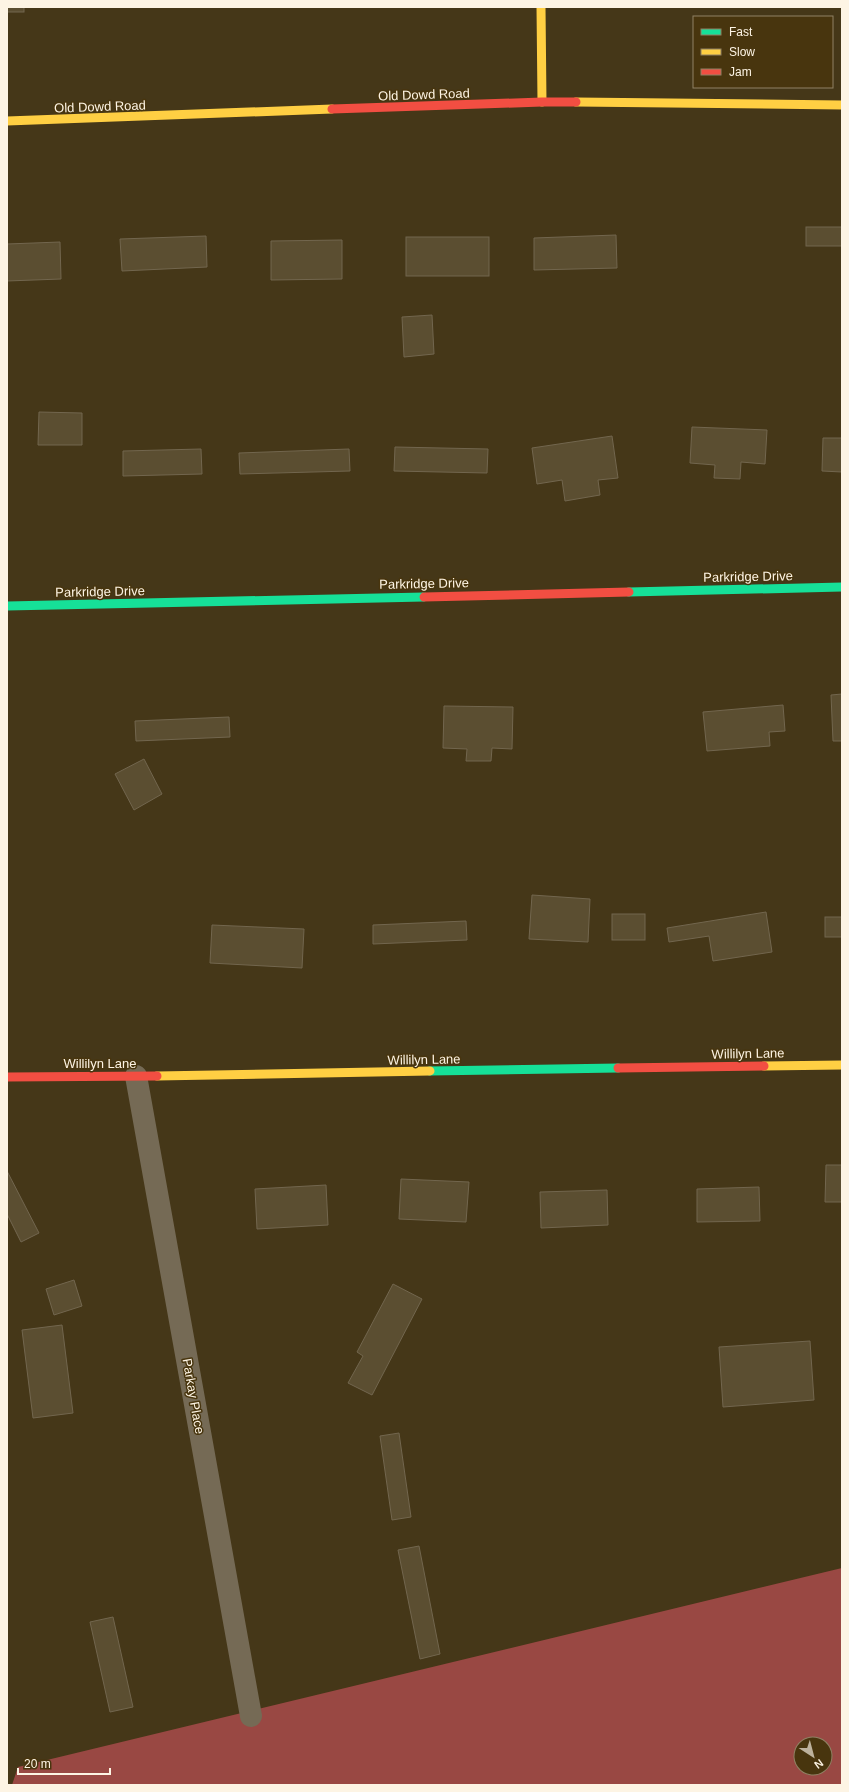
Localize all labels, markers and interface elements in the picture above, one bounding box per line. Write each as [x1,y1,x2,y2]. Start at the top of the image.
legend [693,16,833,88]
text: Fast [729,25,753,39]
text: Slow [729,45,755,59]
text: Jam [729,65,752,79]
street label: Old Dowd Road [378,85,470,104]
street label: Old Dowd Road [54,97,146,116]
street label: Parkridge Drive [703,568,793,585]
street label: Parkridge Drive [379,575,469,592]
street label: Parkridge Drive [55,583,145,600]
street label: Willilyn Lane [711,1045,785,1062]
street label: Willilyn Lane [387,1051,461,1068]
street label: Willilyn Lane [64,1056,136,1071]
street label: Parkay Place [179,1357,208,1435]
north arrow [793,1736,833,1776]
scale bar [18,1750,110,1776]
text: 20 m [24,1757,51,1771]
text: N [812,1757,826,1771]

